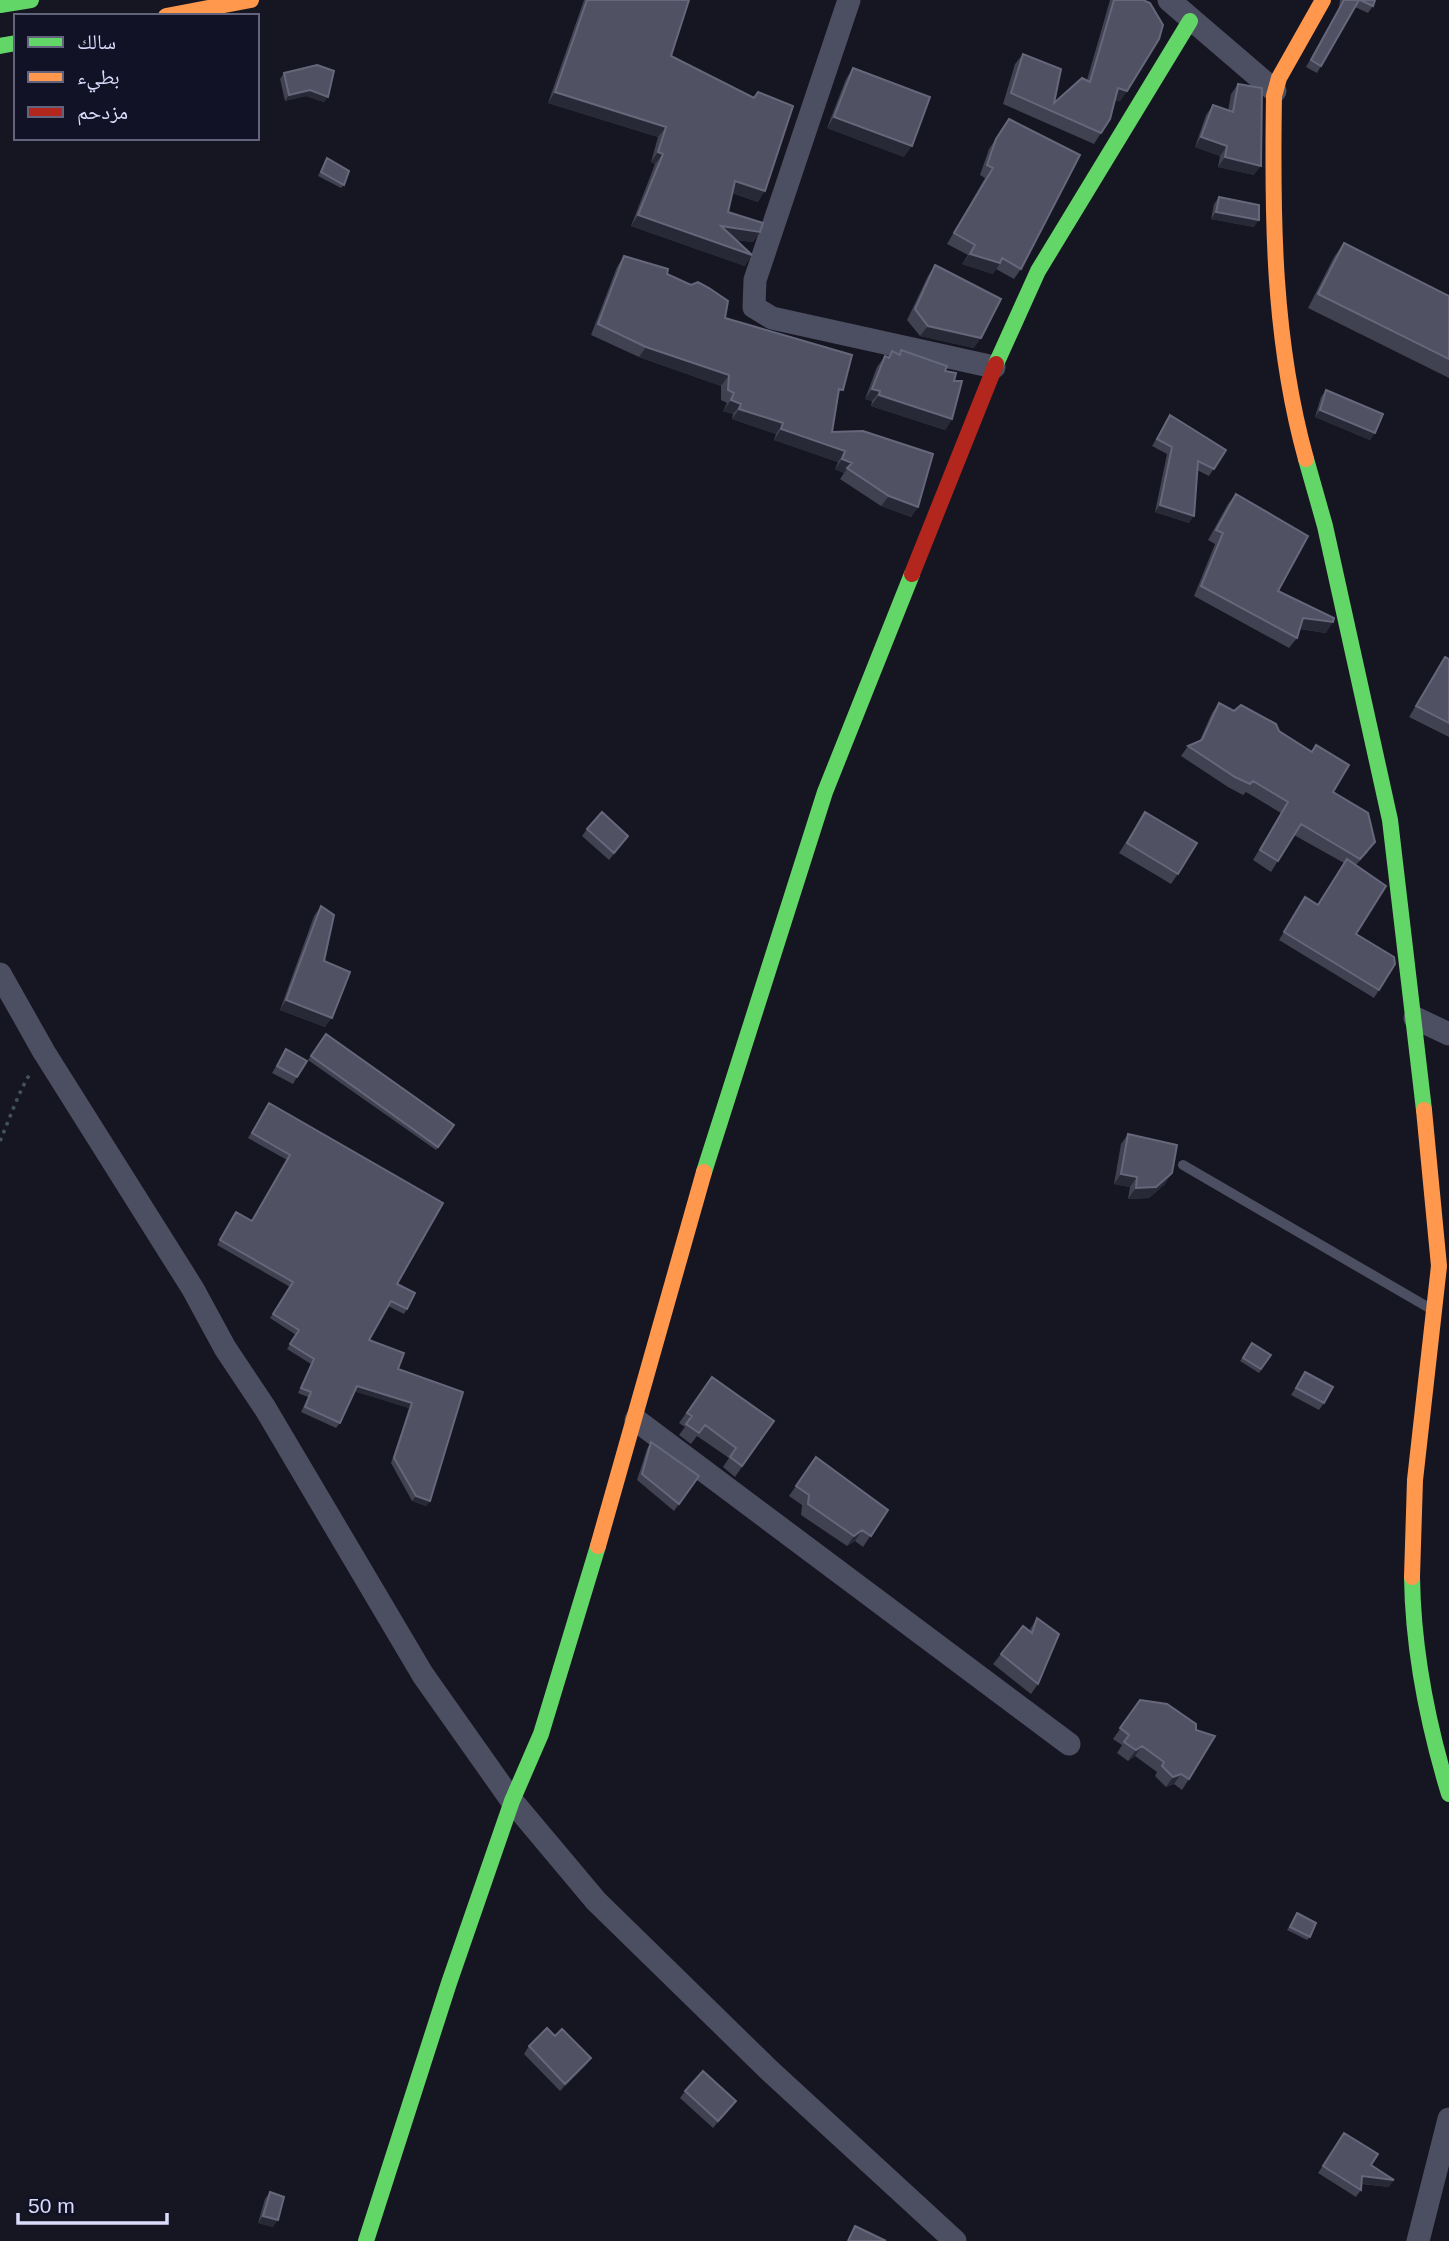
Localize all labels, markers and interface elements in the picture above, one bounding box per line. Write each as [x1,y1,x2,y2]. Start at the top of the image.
legend [14,14,259,140]
text: سالك [77,30,116,53]
text: بطيء [77,65,120,93]
text: مزدحم [77,100,128,126]
scale bar [18,2182,166,2226]
text: 50 m [28,2194,75,2217]

